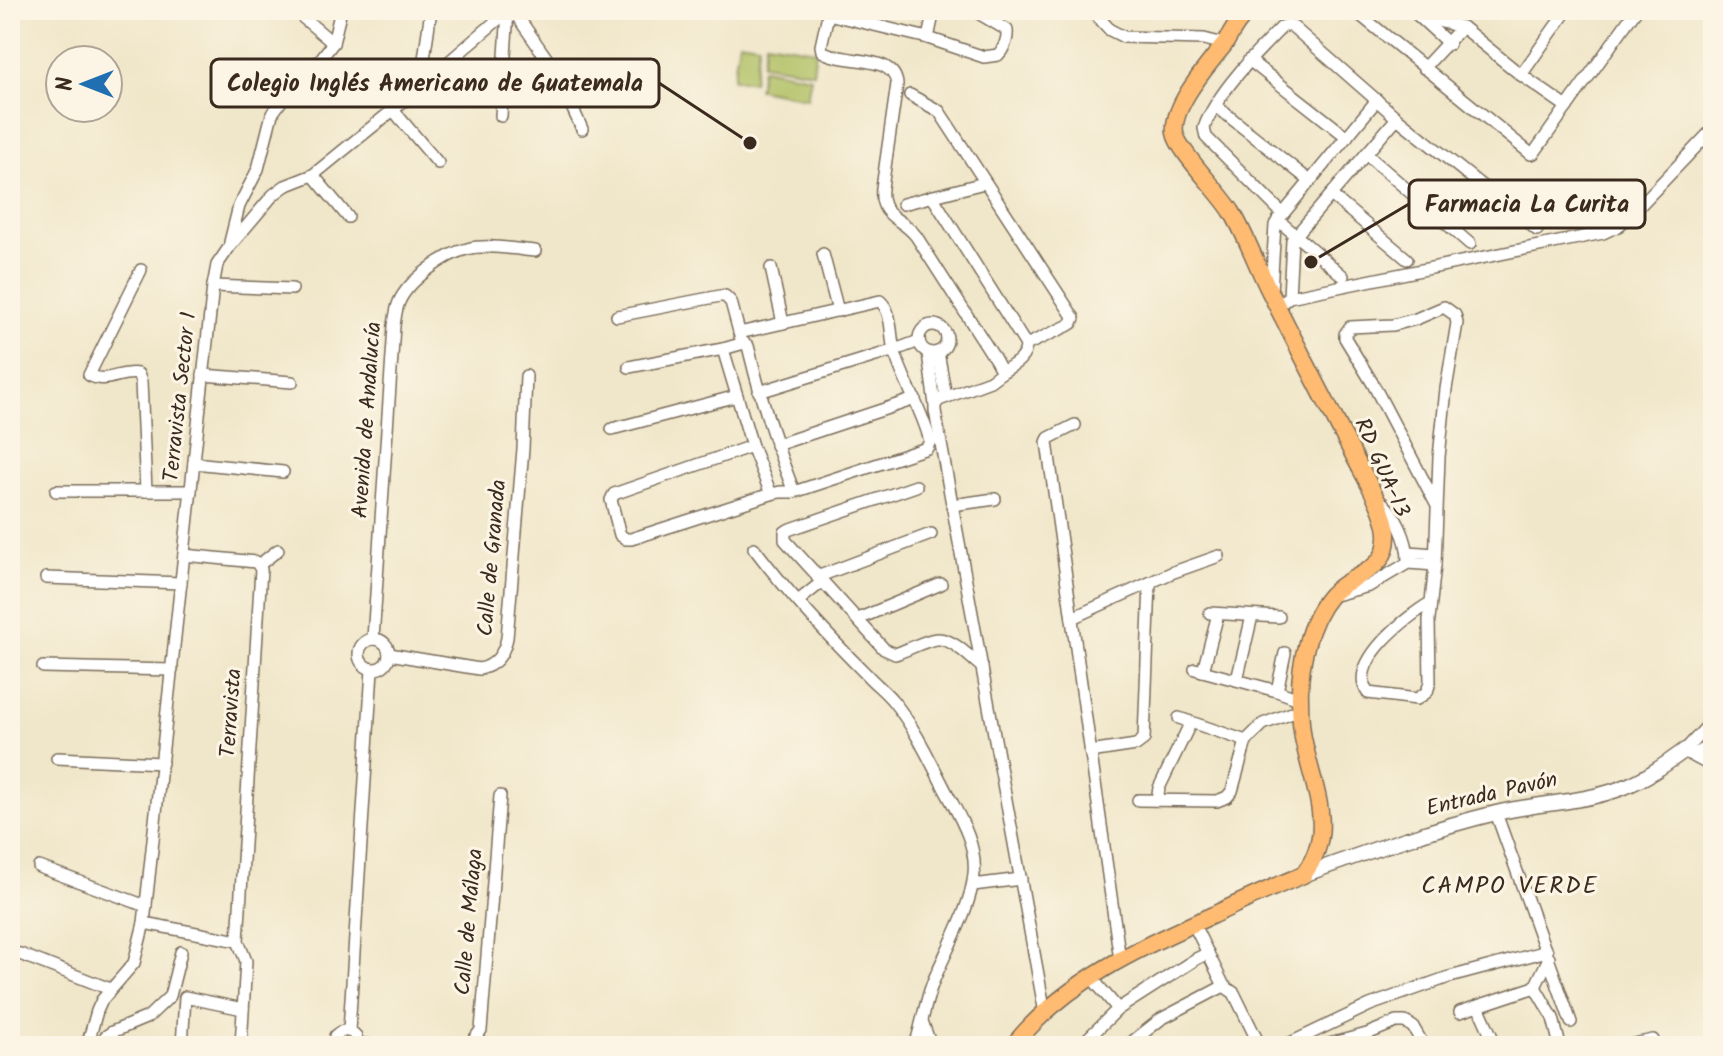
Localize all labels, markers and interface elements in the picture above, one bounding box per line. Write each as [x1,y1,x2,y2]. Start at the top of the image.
north arrow [44,44,124,124]
callout: Colegio Inglés Americano de Guatemala [211,59,659,107]
text: Colegio Inglés Americano de Guatemala [227,65,643,104]
text: N [49,77,84,91]
callout: Farmacia La Curita [1409,180,1645,228]
text: Farmacia La Curita [1425,186,1629,225]
street label: Terravista Sector 1 [155,310,207,484]
street label: Avenida de Andalucía [344,320,392,520]
street label: RD GUA-13 [1344,413,1418,523]
street label: Calle de Granada [469,478,517,638]
street label: Terravista [211,667,253,759]
street label: Entrada Pavón [1423,763,1561,827]
street label: Calle de Málaga [446,847,494,997]
district label: CAMPO VERDE [1421,867,1599,906]

